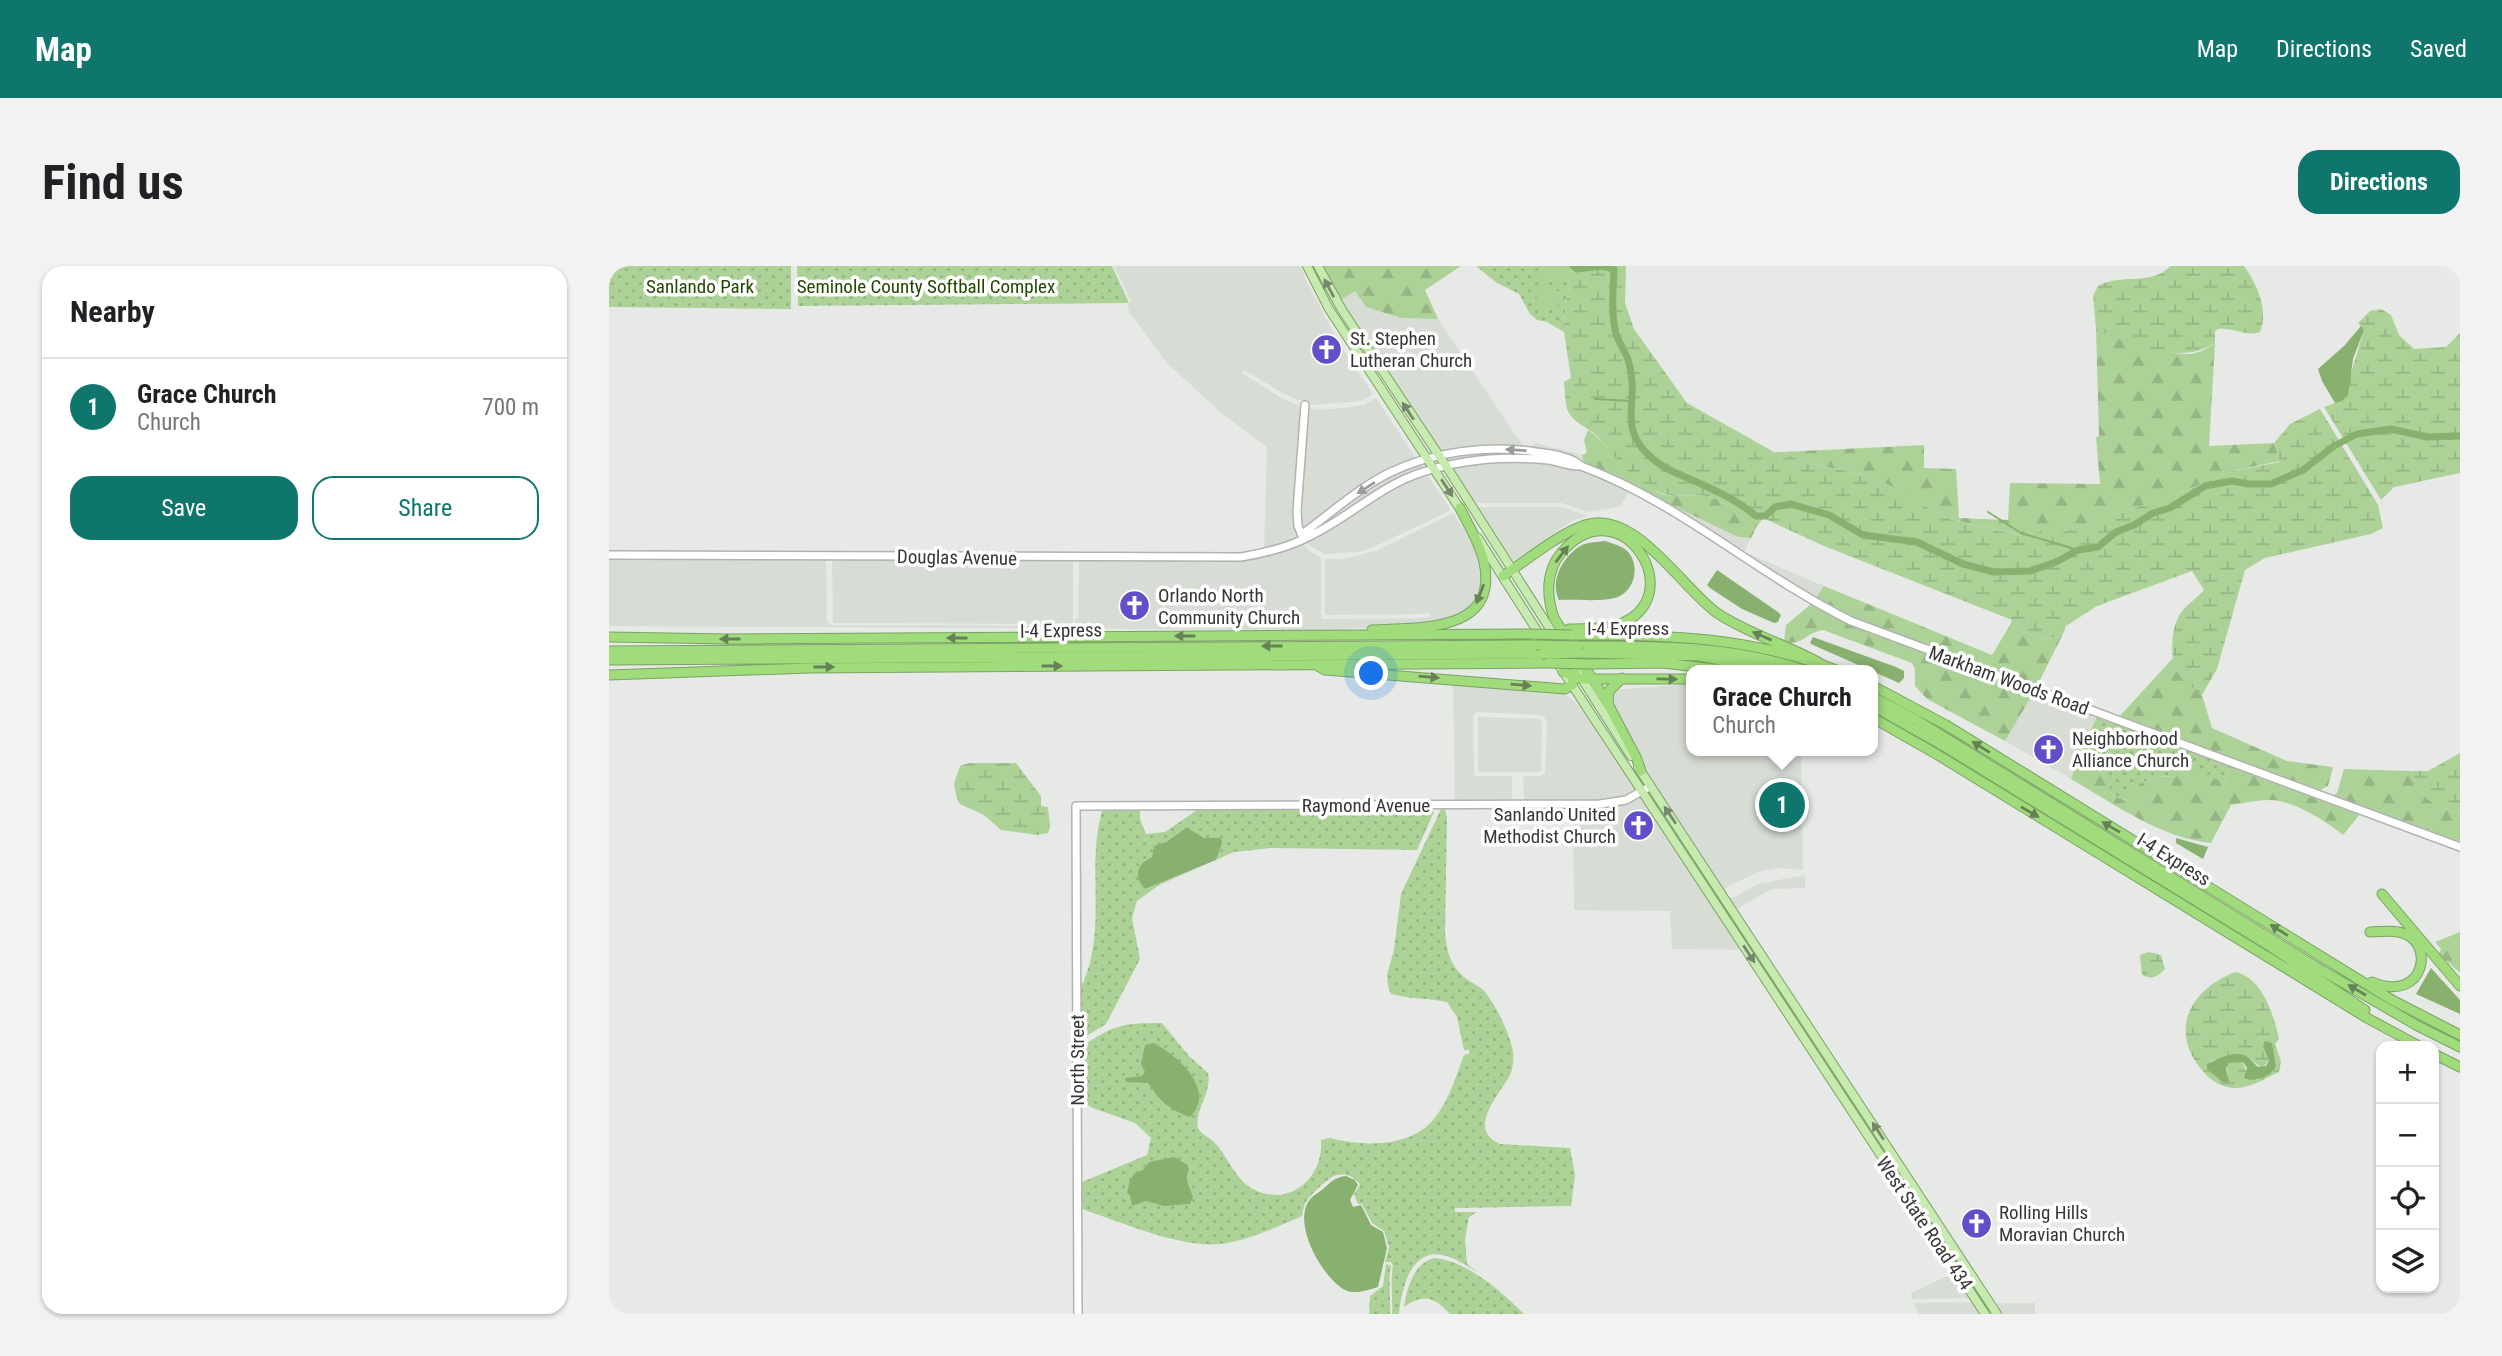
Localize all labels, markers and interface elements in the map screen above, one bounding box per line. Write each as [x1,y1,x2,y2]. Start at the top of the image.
text: Map [35,30,92,69]
text: Map [2197,35,2238,63]
text: Directions [2276,35,2372,63]
text: Saved [2410,35,2467,63]
button: Directions [2298,150,2460,214]
text: Find us [42,154,184,211]
park label: Sanlando Park [646,275,754,298]
park label: Seminole County Softball Complex [797,275,1055,298]
one-way arrow [1323,279,1335,298]
text: Nearby [70,294,155,329]
place label: St. Stephen Lutheran Church [1350,327,1472,372]
church icon: St. Stephen Lutheran Church [1310,332,1344,366]
text: Grace Church [137,379,277,409]
text: 1 [87,394,99,421]
text: 700 m [482,394,539,421]
one-way arrow [1402,401,1415,421]
text: Church [137,409,201,436]
one-way arrow [1505,444,1527,455]
button: Save [70,476,298,540]
button: Share [312,476,539,540]
one-way arrow [1440,479,1453,498]
one-way arrow [1356,482,1375,494]
street label: Douglas Avenue [897,545,1017,570]
one-way arrow [1555,545,1570,563]
place label: Orlando North Community Church [1158,584,1300,629]
one-way arrow [1475,584,1486,605]
church icon: Orlando North Community Church [1118,589,1152,623]
street label: I-4 Express [1587,617,1669,640]
street label: I-4 Express [1020,618,1102,643]
one-way arrow [1173,630,1195,642]
one-way arrow [1751,630,1772,641]
one-way arrow [946,632,968,644]
one-way arrow [719,633,741,645]
one-way arrow [1261,640,1283,652]
street label: Markham Woods Road [1926,641,2092,720]
your location [1354,656,1388,690]
one-way arrow [1041,660,1063,672]
one-way arrow [813,662,835,673]
popup [1686,665,1878,756]
one-way arrow [1418,672,1440,683]
one-way arrow [1656,673,1678,685]
one-way arrow [1510,680,1532,691]
text: Grace Church [1712,682,1852,712]
text: Church [1712,712,1776,739]
place label: Neighborhood Alliance Church [2072,727,2189,772]
church icon: Neighborhood Alliance Church [2032,732,2066,766]
one-way arrow [1972,740,1990,754]
pin: 1 [1759,779,1805,831]
street label: Raymond Avenue [1302,794,1430,817]
place label: Sanlando United Methodist Church [1483,803,1616,848]
one-way arrow [1663,806,1677,824]
one-way arrow [2020,806,2039,818]
church icon: Sanlando United Methodist Church [1622,808,1656,842]
one-way arrow [2101,821,2121,834]
street label: I-4 Express [2133,828,2215,891]
one-way arrow [2270,924,2289,937]
one-way arrow [1742,944,1755,964]
one-way arrow [2348,984,2367,996]
street label: North Street [1066,1014,1089,1106]
map controls [2376,1041,2439,1293]
button: + [2376,1041,2439,1104]
button: − [2376,1104,2439,1167]
one-way arrow [1872,1121,1885,1141]
street label: West State Road 434 [1871,1152,1978,1294]
button: locate [2376,1167,2439,1230]
place label: Rolling Hills Moravian Church [1999,1201,2125,1246]
church icon: Rolling Hills Moravian Church [1959,1206,1993,1240]
button: layers [2376,1230,2439,1293]

